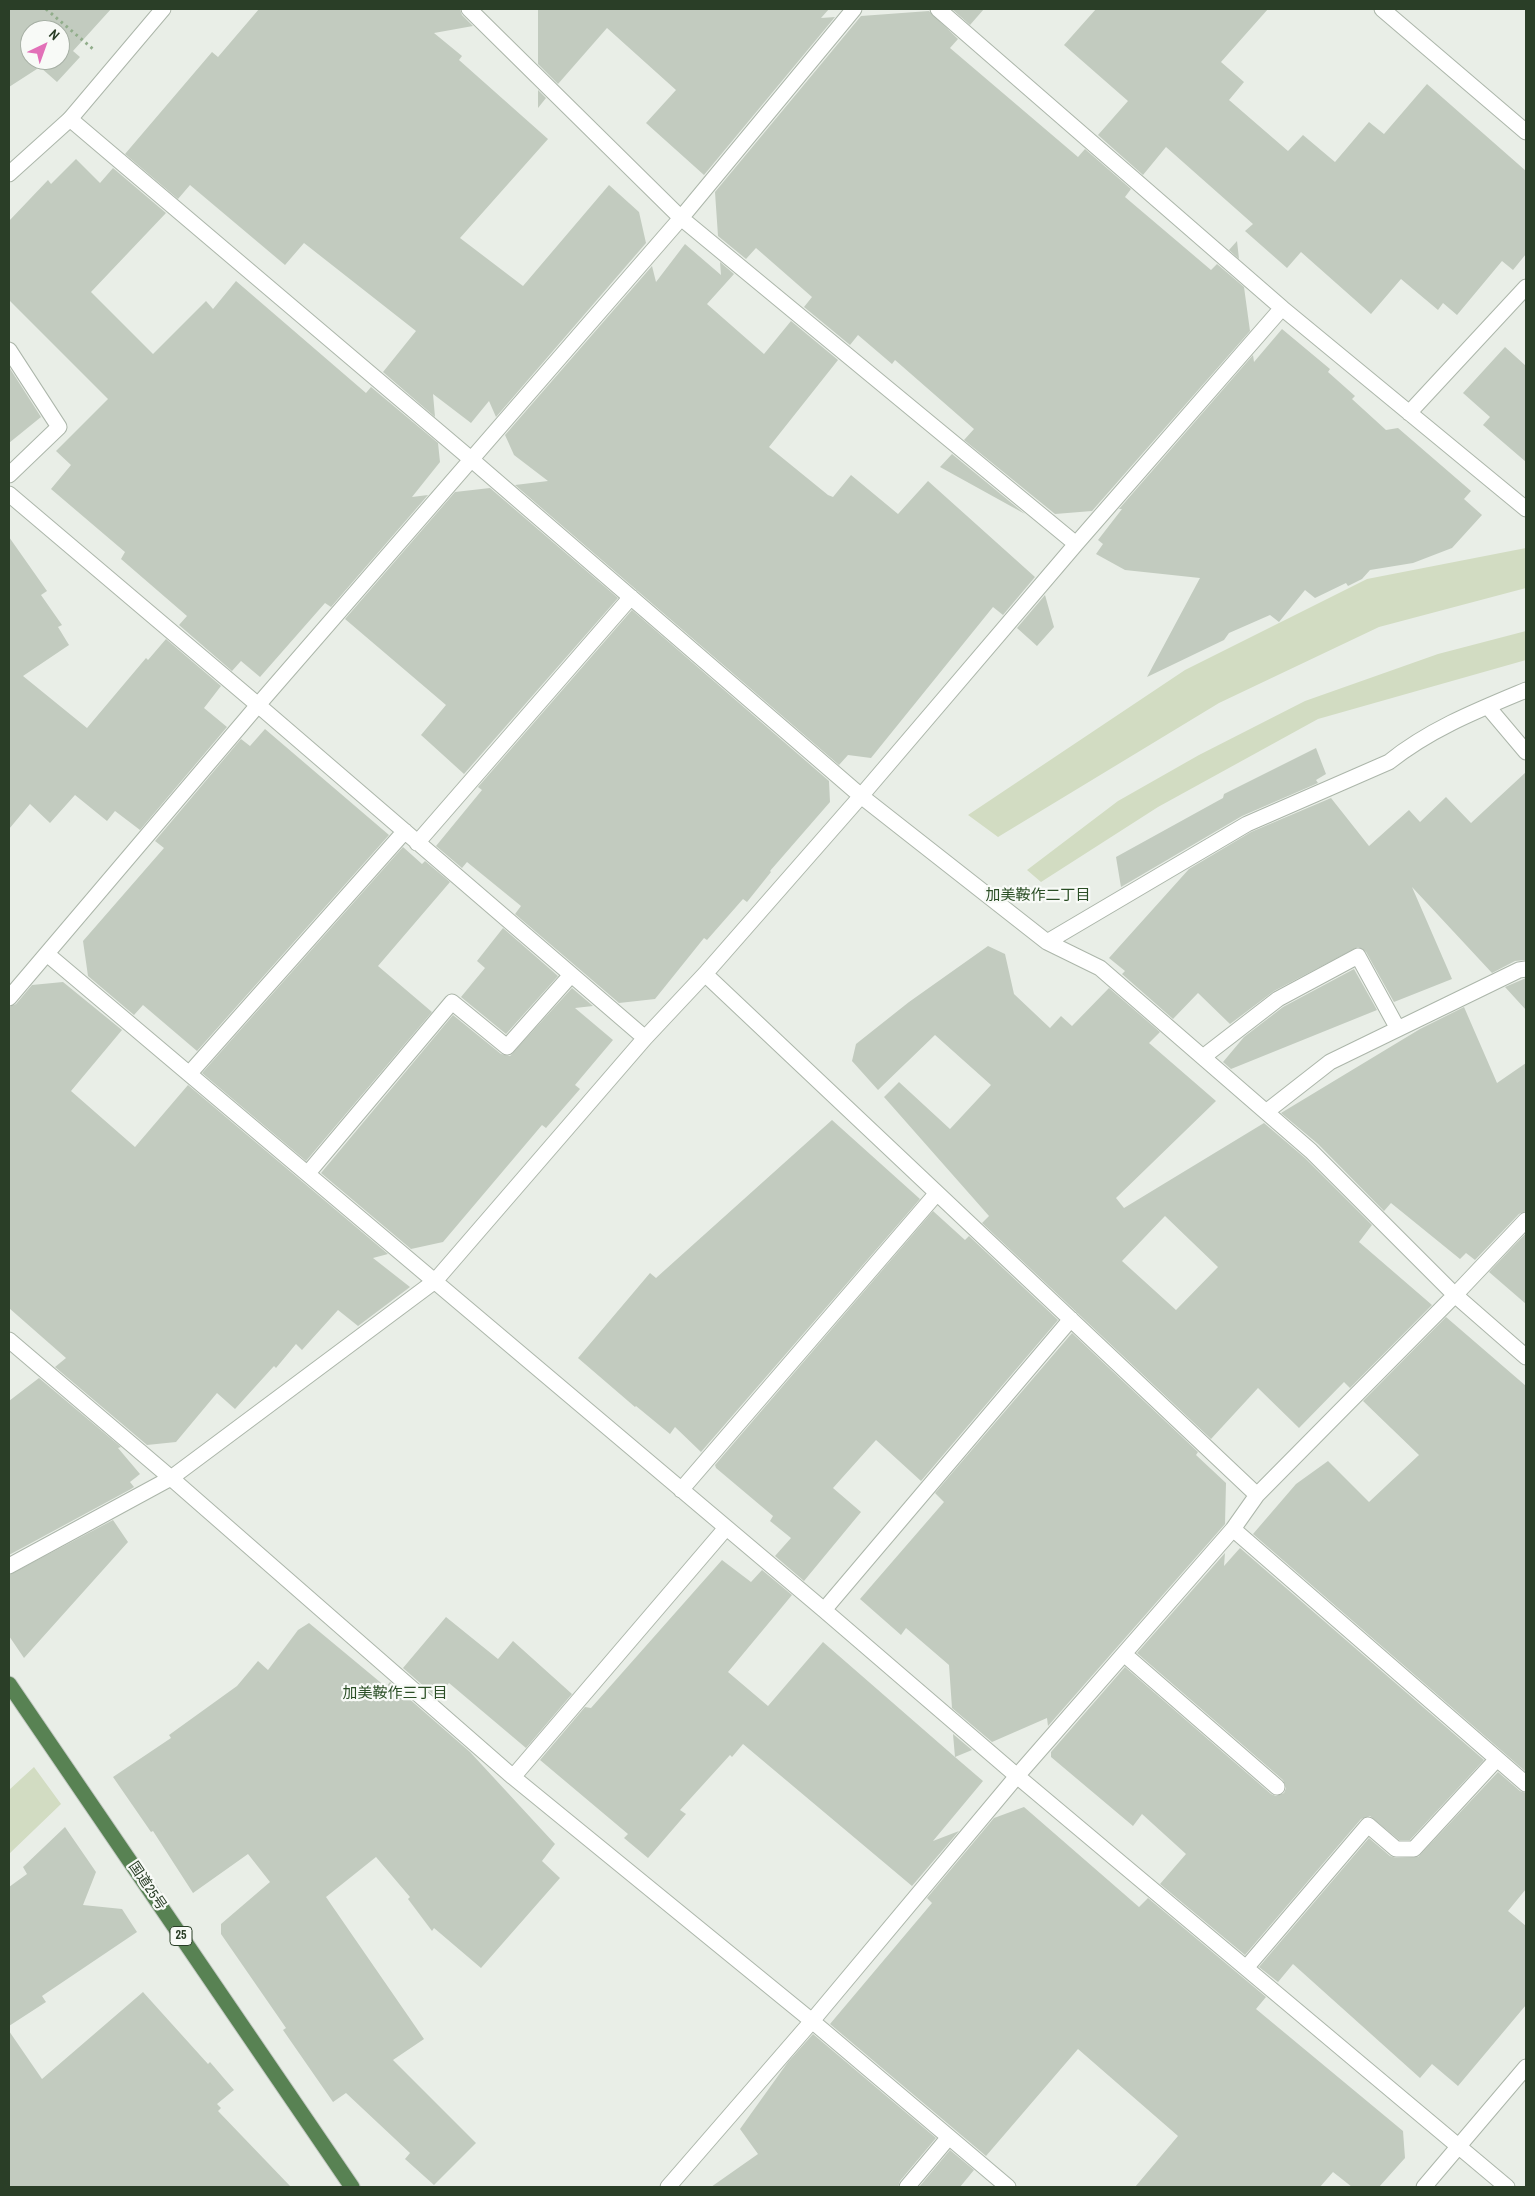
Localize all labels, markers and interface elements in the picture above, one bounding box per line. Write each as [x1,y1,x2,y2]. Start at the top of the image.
north arrow [20,20,70,70]
text: N [45,25,63,44]
district label: 加美鞍作二丁目 [986,887,1090,905]
district label: 加美鞍作三丁目 [343,1685,447,1703]
street label: 国道25号 [125,1859,169,1913]
road number: 25 [170,1926,192,1945]

